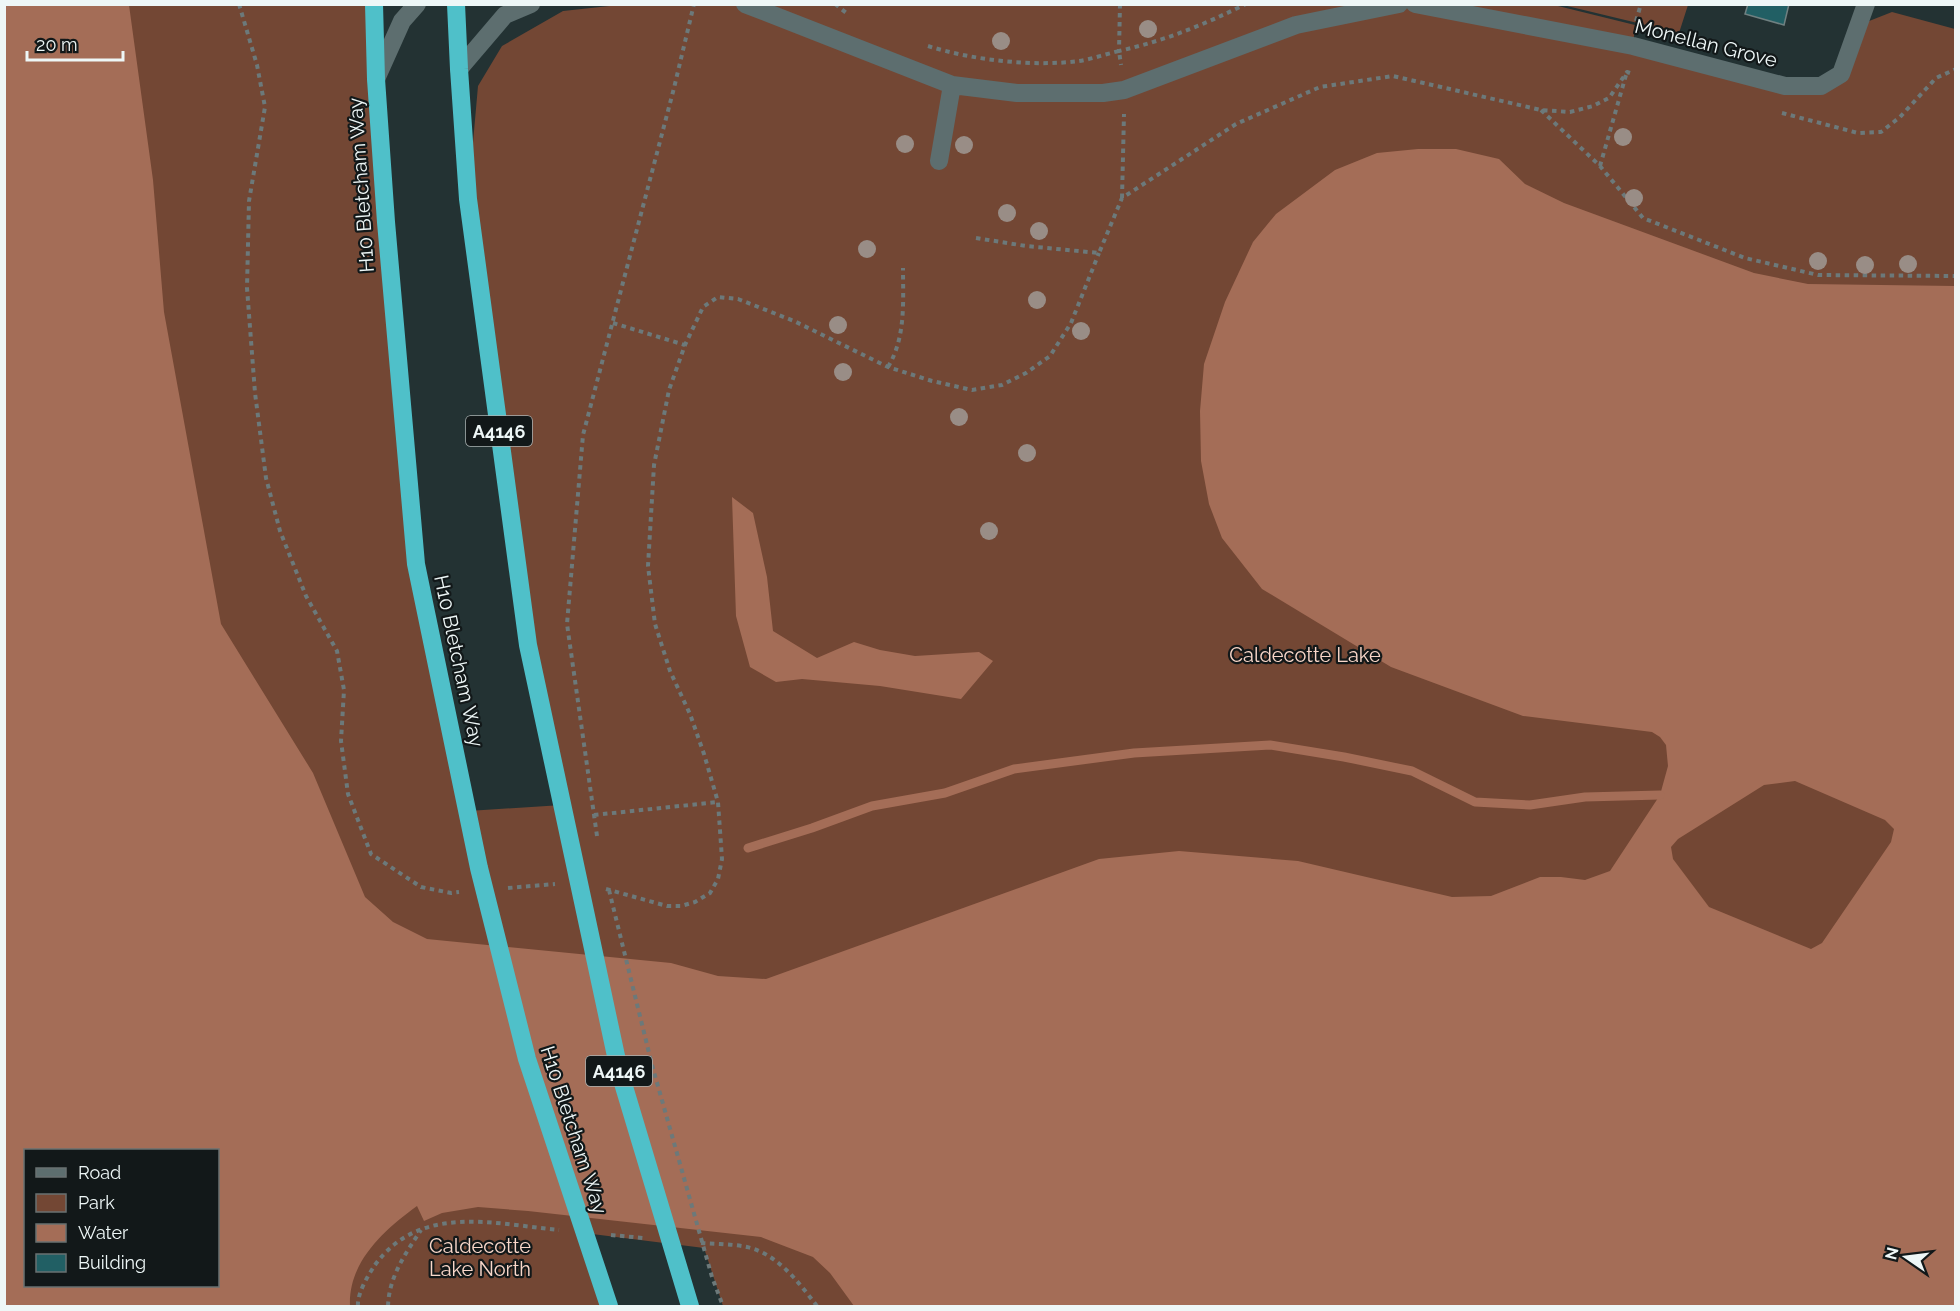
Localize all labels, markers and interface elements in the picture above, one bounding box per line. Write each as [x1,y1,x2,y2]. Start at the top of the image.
street label: Monellan Grove [1632,14,1780,72]
scale bar [27,24,123,62]
text: 20 m [36,34,78,55]
street label: H10 Bletcham Way [343,97,379,273]
road number: A4146 [466,416,532,446]
street label: H10 Bletcham Way [429,573,489,749]
park label: Caldecotte Lake [1229,643,1381,667]
street label: H10 Bletcham Way [536,1043,613,1217]
road number: A4146 [586,1056,652,1086]
legend [24,1149,219,1287]
text: Road [78,1162,121,1183]
text: Park [78,1192,115,1213]
text: Water [78,1222,129,1243]
north arrow [1876,1227,1936,1287]
park label: Caldecotte Lake North [429,1234,531,1281]
text: N [1881,1245,1903,1262]
text: Building [78,1252,146,1273]

